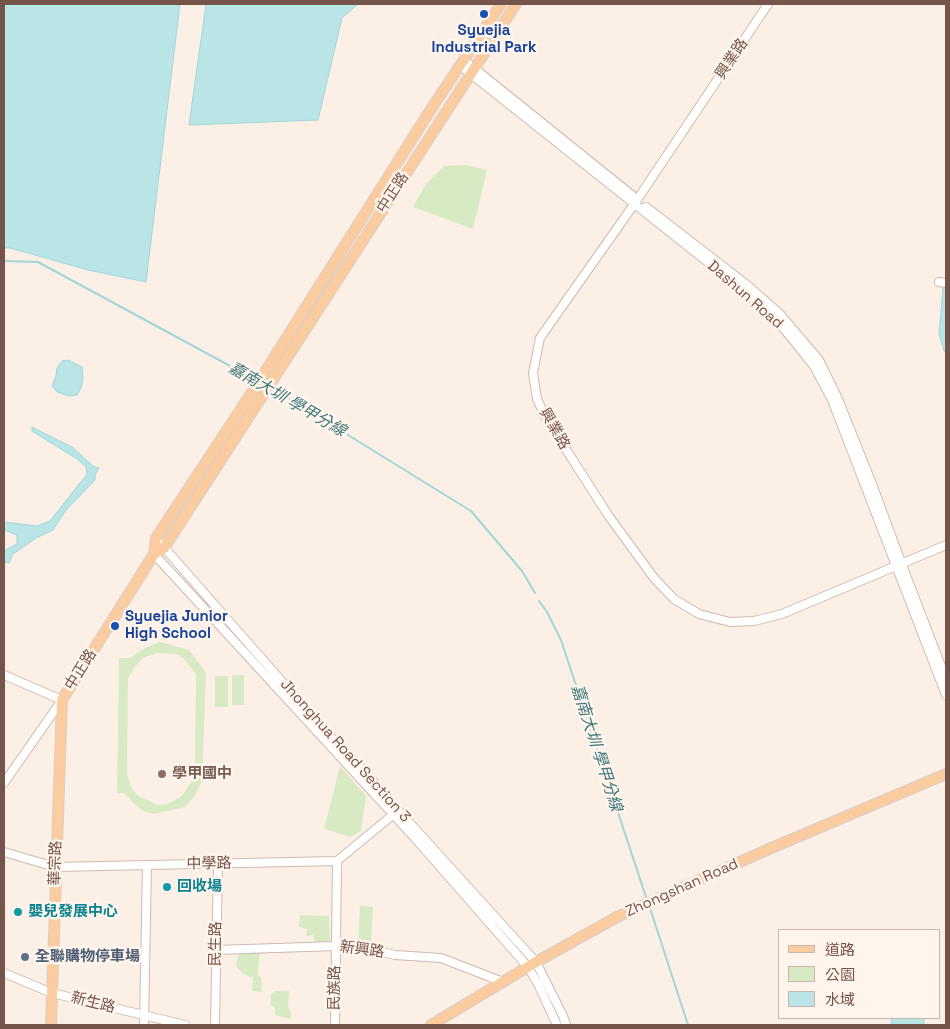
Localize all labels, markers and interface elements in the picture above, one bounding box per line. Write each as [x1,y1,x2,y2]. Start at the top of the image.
marker: Syuejia Industrial Park [478,8,490,20]
place label: Syuejia Industrial Park [432,22,536,57]
street label: 興業路 [712,35,752,83]
street label: 中正路 [373,169,413,217]
street label: Dashun Road [703,257,787,333]
water label: 嘉南大圳 學甲分線 [225,359,349,441]
street label: 興業路 [535,405,573,453]
place label: Syuejia Junior High School [125,608,228,643]
marker: Syuejia Junior High School [109,620,121,632]
street label: 中正路 [61,646,101,694]
street label: Jhonghua Road Section 3 [276,676,414,826]
water label: 嘉南大圳 學甲分線 [566,682,626,814]
place label: 學甲國中 [172,765,232,783]
marker: 學甲國中 [156,768,168,780]
street label: 華宗路 [46,840,66,886]
street label: 中學路 [186,855,232,873]
street label: Zhongshan Road [623,855,741,921]
place label: 回收場 [177,878,222,896]
marker: 回收場 [161,881,173,893]
place label: 嬰兒發展中心 [28,903,118,921]
marker: 嬰兒發展中心 [12,906,24,918]
street label: 民生路 [207,921,225,967]
legend [778,929,940,1019]
street label: 新興路 [338,938,386,962]
text: 道路 [825,940,855,959]
place label: 全聯購物停車場 [35,948,140,966]
marker: 全聯購物停車場 [19,951,31,963]
street label: 民族路 [326,965,344,1011]
text: 公園 [825,965,855,984]
street label: 新生路 [69,989,117,1017]
text: 水域 [825,990,855,1009]

